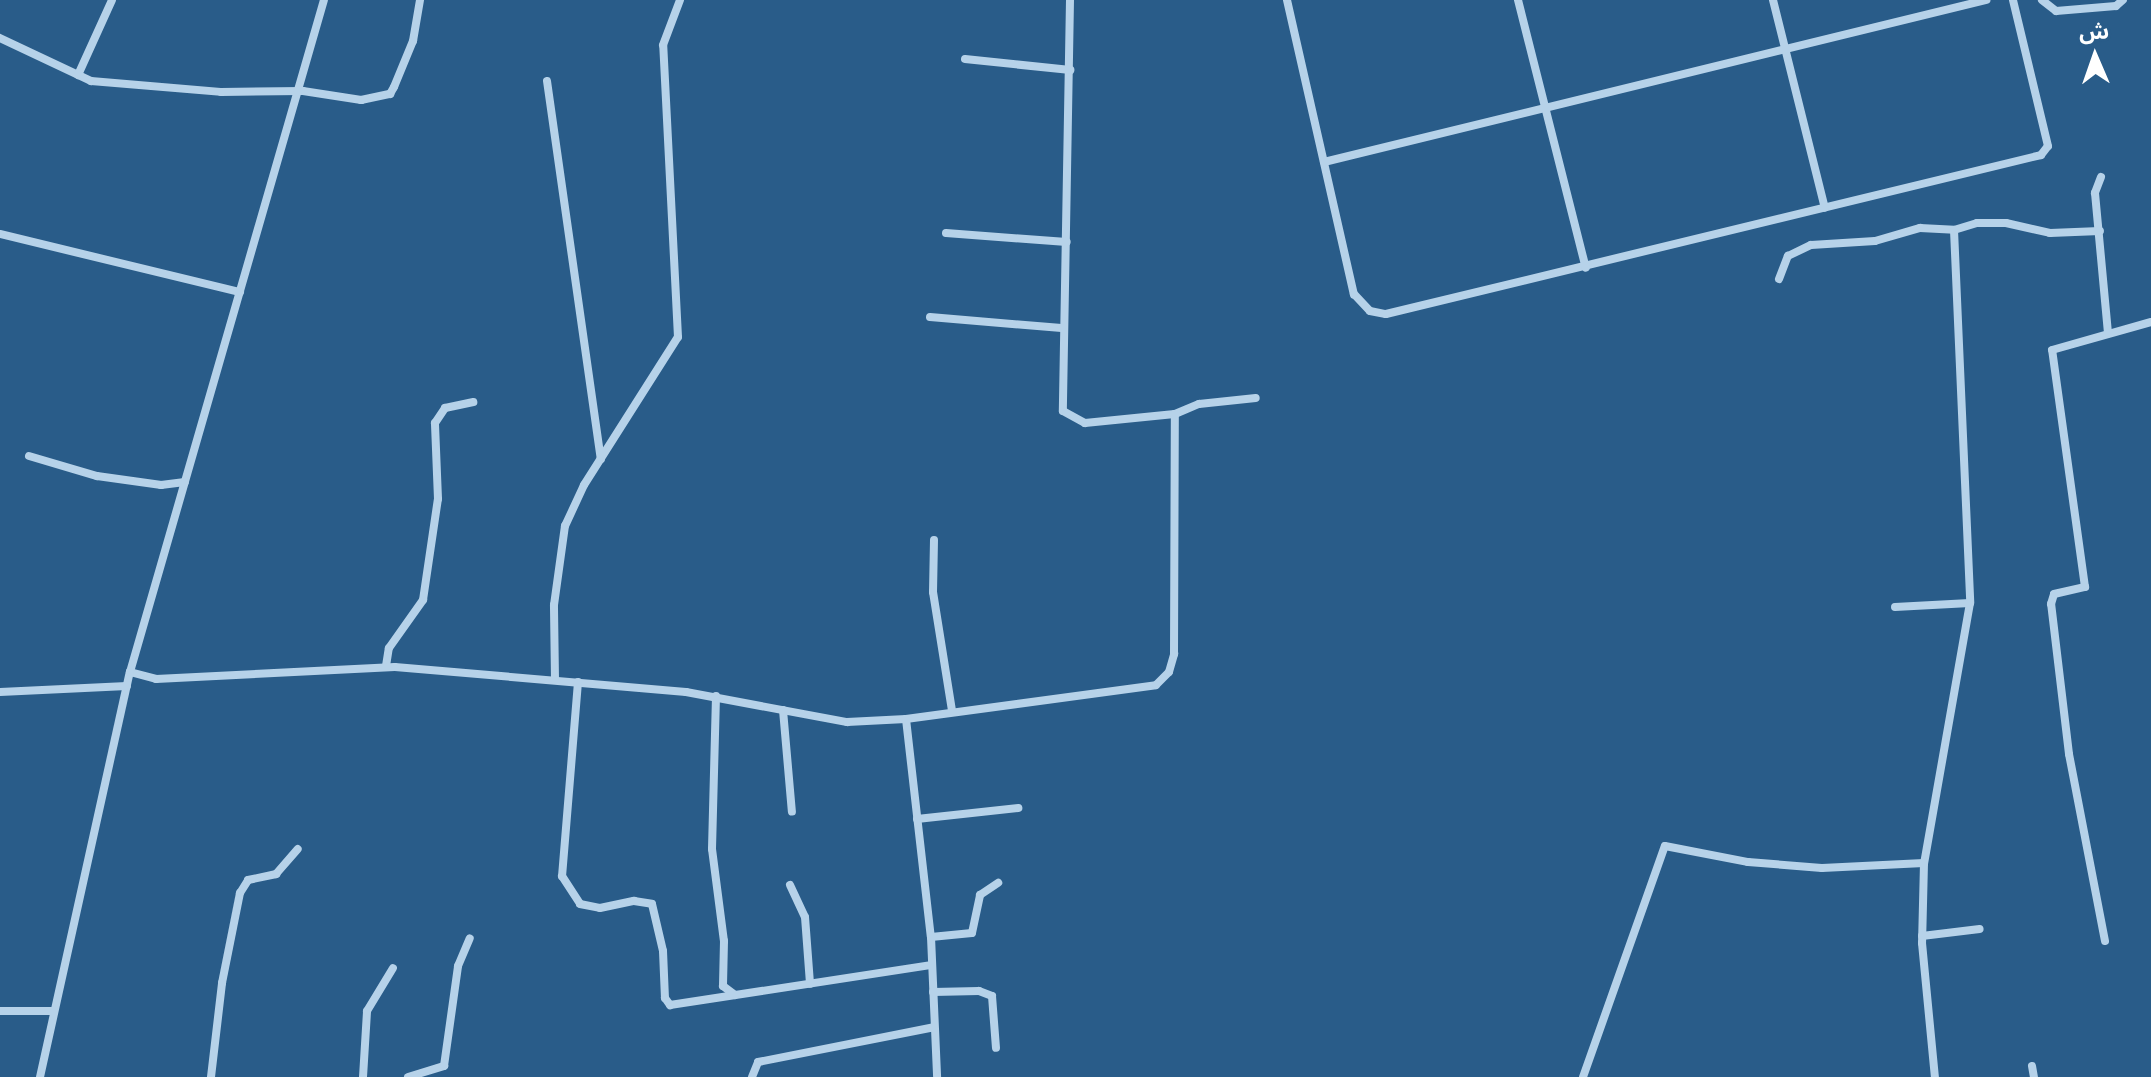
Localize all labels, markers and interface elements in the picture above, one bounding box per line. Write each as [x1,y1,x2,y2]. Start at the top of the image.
north arrow [2055,16,2135,96]
text: ش [2079,17,2110,46]

